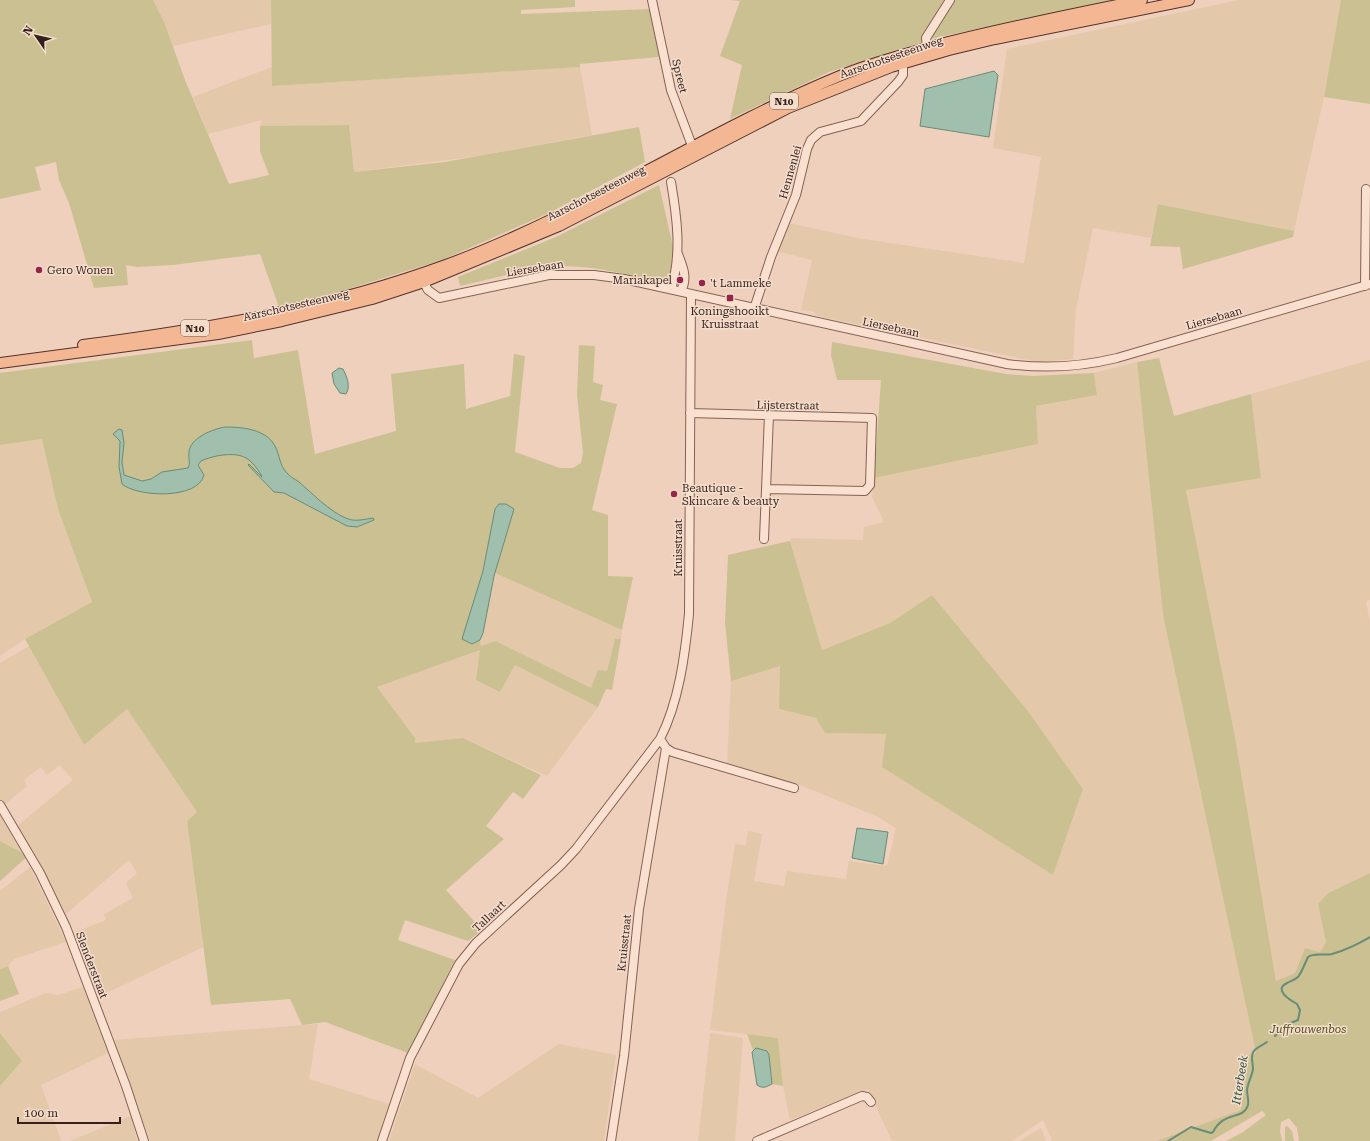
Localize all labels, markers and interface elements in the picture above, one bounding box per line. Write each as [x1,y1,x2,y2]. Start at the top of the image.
north arrow [16,16,56,56]
text: N [20,23,36,38]
street label: Aarschotsesteenweg [838,33,945,81]
street label: Spreet [669,58,690,95]
road number: N10 [770,93,798,109]
street label: Hennenlei [777,143,804,200]
street label: Aarschotsesteenweg [545,163,648,224]
street label: Liersebaan [505,258,565,279]
place label: Gero Wonen [47,264,113,277]
marker: Gero Wonen [34,265,44,275]
place label: Mariakapel [613,274,673,287]
marker: Mariakapel [675,275,685,285]
place label: 't Lammeke [710,277,771,290]
marker: 't Lammeke [697,278,707,288]
street label: Aarschotsesteenweg [242,287,351,324]
marker: Koningshooikt Kruisstraat [725,293,735,303]
street label: Liersebaan [1185,304,1244,333]
place label: Koningshooikt Kruisstraat [691,305,769,331]
street label: Liersebaan [861,315,921,340]
road number: N10 [181,320,209,336]
street label: Lijsterstraat [756,398,820,413]
place label: Beautique - Skincare & beauty [682,482,780,508]
marker: Beautique - Skincare & beauty [669,489,679,499]
street label: Kruisstraat [672,519,685,577]
street label: Tallaart [470,898,508,935]
street label: Kruisstraat [615,914,634,972]
street label: Slenderstraat [73,930,110,1000]
park label: Juffrouwenbos [1269,1023,1346,1036]
water label: Itterbeek [1229,1054,1251,1107]
scale bar [18,1099,120,1125]
text: 100 m [24,1106,58,1120]

